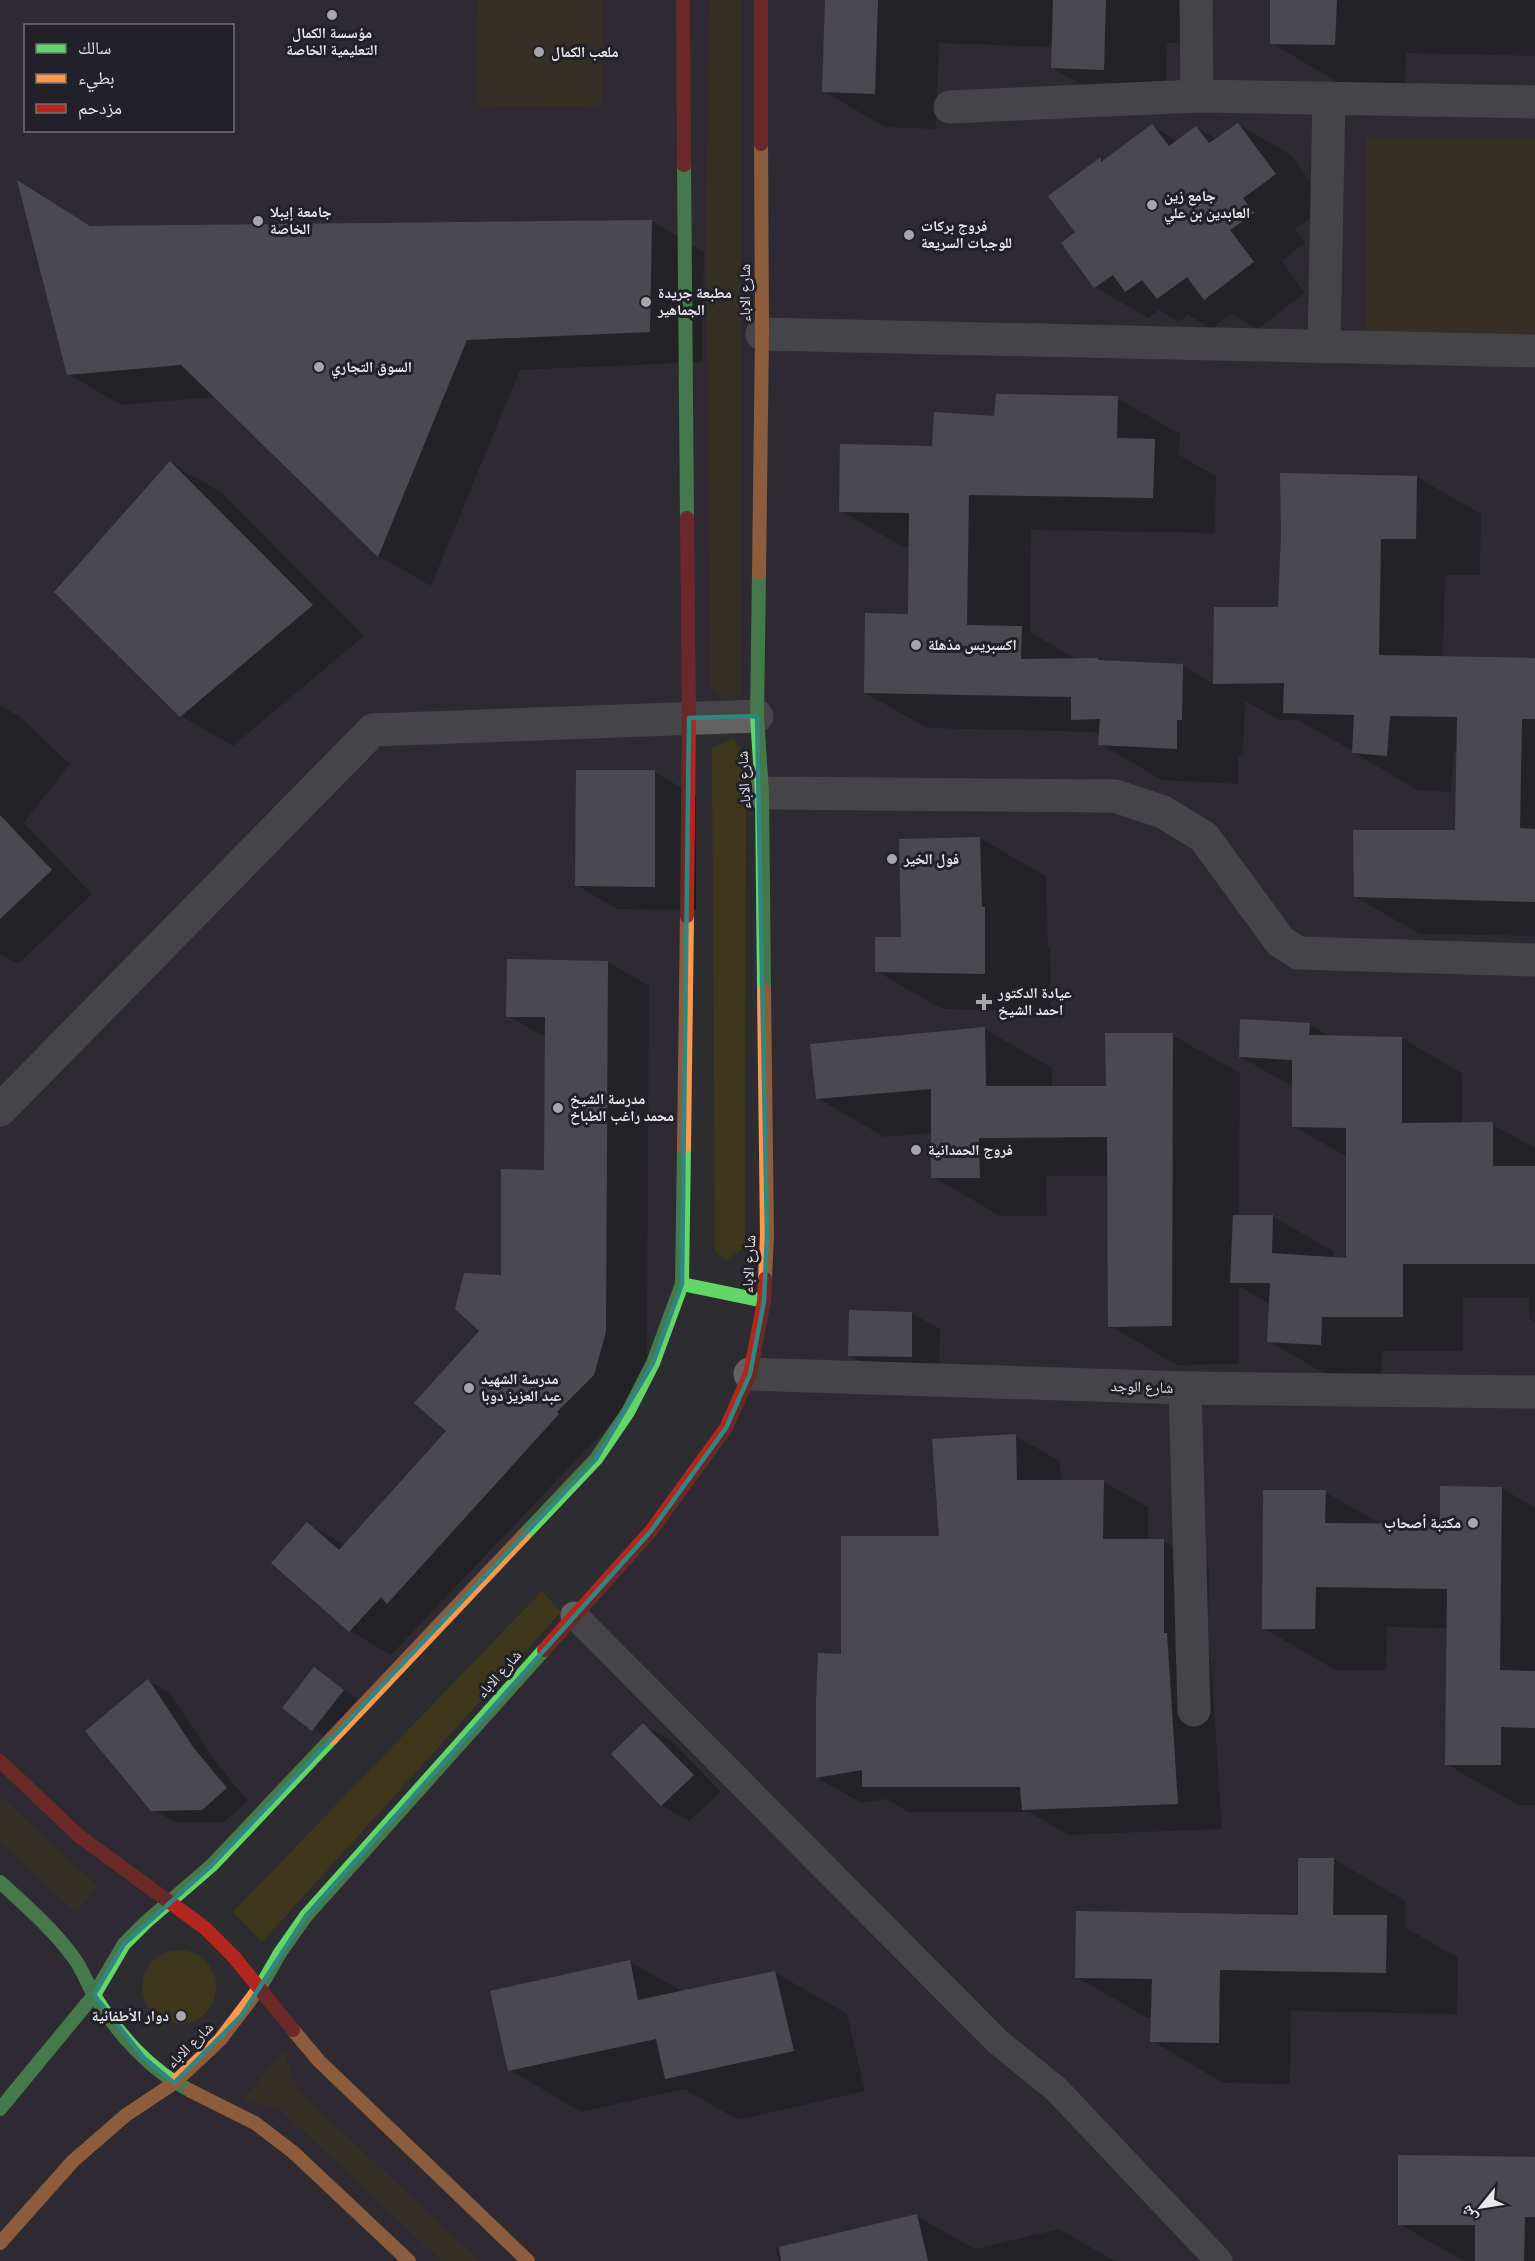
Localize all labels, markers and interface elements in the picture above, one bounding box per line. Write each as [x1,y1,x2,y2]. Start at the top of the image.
marker: مؤسسة الكمال التعليمية الخاصة [325,8,339,22]
legend [24,24,234,132]
place label: مؤسسة الكمال التعليمية الخاصة [286,24,378,59]
text: سالك [78,37,111,58]
place label: ملعب الكمال [551,43,619,61]
marker: ملعب الكمال [532,45,546,59]
text: بطيء [78,67,115,93]
text: مزدحم [78,97,122,120]
place label: جامع زين العابدين بن علي [1164,187,1250,225]
marker: جامع زين العابدين بن علي [1145,198,1159,212]
place label: جامعة إيبلا الخاصة [270,203,332,238]
marker: جامعة إيبلا الخاصة [251,214,265,228]
place label: فروج بركات للوجبات السريعة [921,217,1012,252]
marker: فروج بركات للوجبات السريعة [902,228,916,242]
street label: شارع الاباء [736,264,755,322]
place label: مطبعة جريدة الجماهير [657,284,732,319]
marker: مطبعة جريدة الجماهير [639,295,653,309]
place label: السوق التجاري [331,358,412,379]
marker: السوق التجاري [312,360,326,374]
place label: اكسبريس مذهلة [928,636,1017,654]
marker: اكسبريس مذهلة [909,638,923,652]
street label: شارع الاباء [733,750,756,810]
place label: فول الخير [903,850,959,868]
marker: فول الخير [885,852,899,866]
place label: عيادة الدكتور احمد الشيخ [997,984,1072,1020]
marker: عيادة الدكتور احمد الشيخ [975,993,993,1011]
place label: مدرسة الشيخ محمد راغب الطباخ [570,1090,674,1125]
marker: مدرسة الشيخ محمد راغب الطباخ [551,1101,565,1115]
place label: فروج الحمدانية [928,1141,1013,1159]
marker: فروج الحمدانية [909,1143,923,1157]
street label: شارع الاباء [738,1234,761,1294]
place label: مدرسة الشهيد عبد العزيز دوبا [481,1370,562,1405]
street label: شارع الوجد [1110,1377,1174,1398]
marker: مدرسة الشهيد عبد العزيز دوبا [462,1381,476,1395]
place label: مكتبة أصحاب [1384,1514,1461,1532]
marker: مكتبة أصحاب [1466,1516,1480,1530]
street label: شارع الاباء [473,1646,526,1702]
place label: دوار الأطفائية [92,2007,169,2025]
marker: دوار الأطفائية [174,2009,188,2023]
street label: شارع الاباء [163,2018,218,2072]
north arrow [1451,2177,1511,2237]
text: ش [1456,2202,1481,2226]

